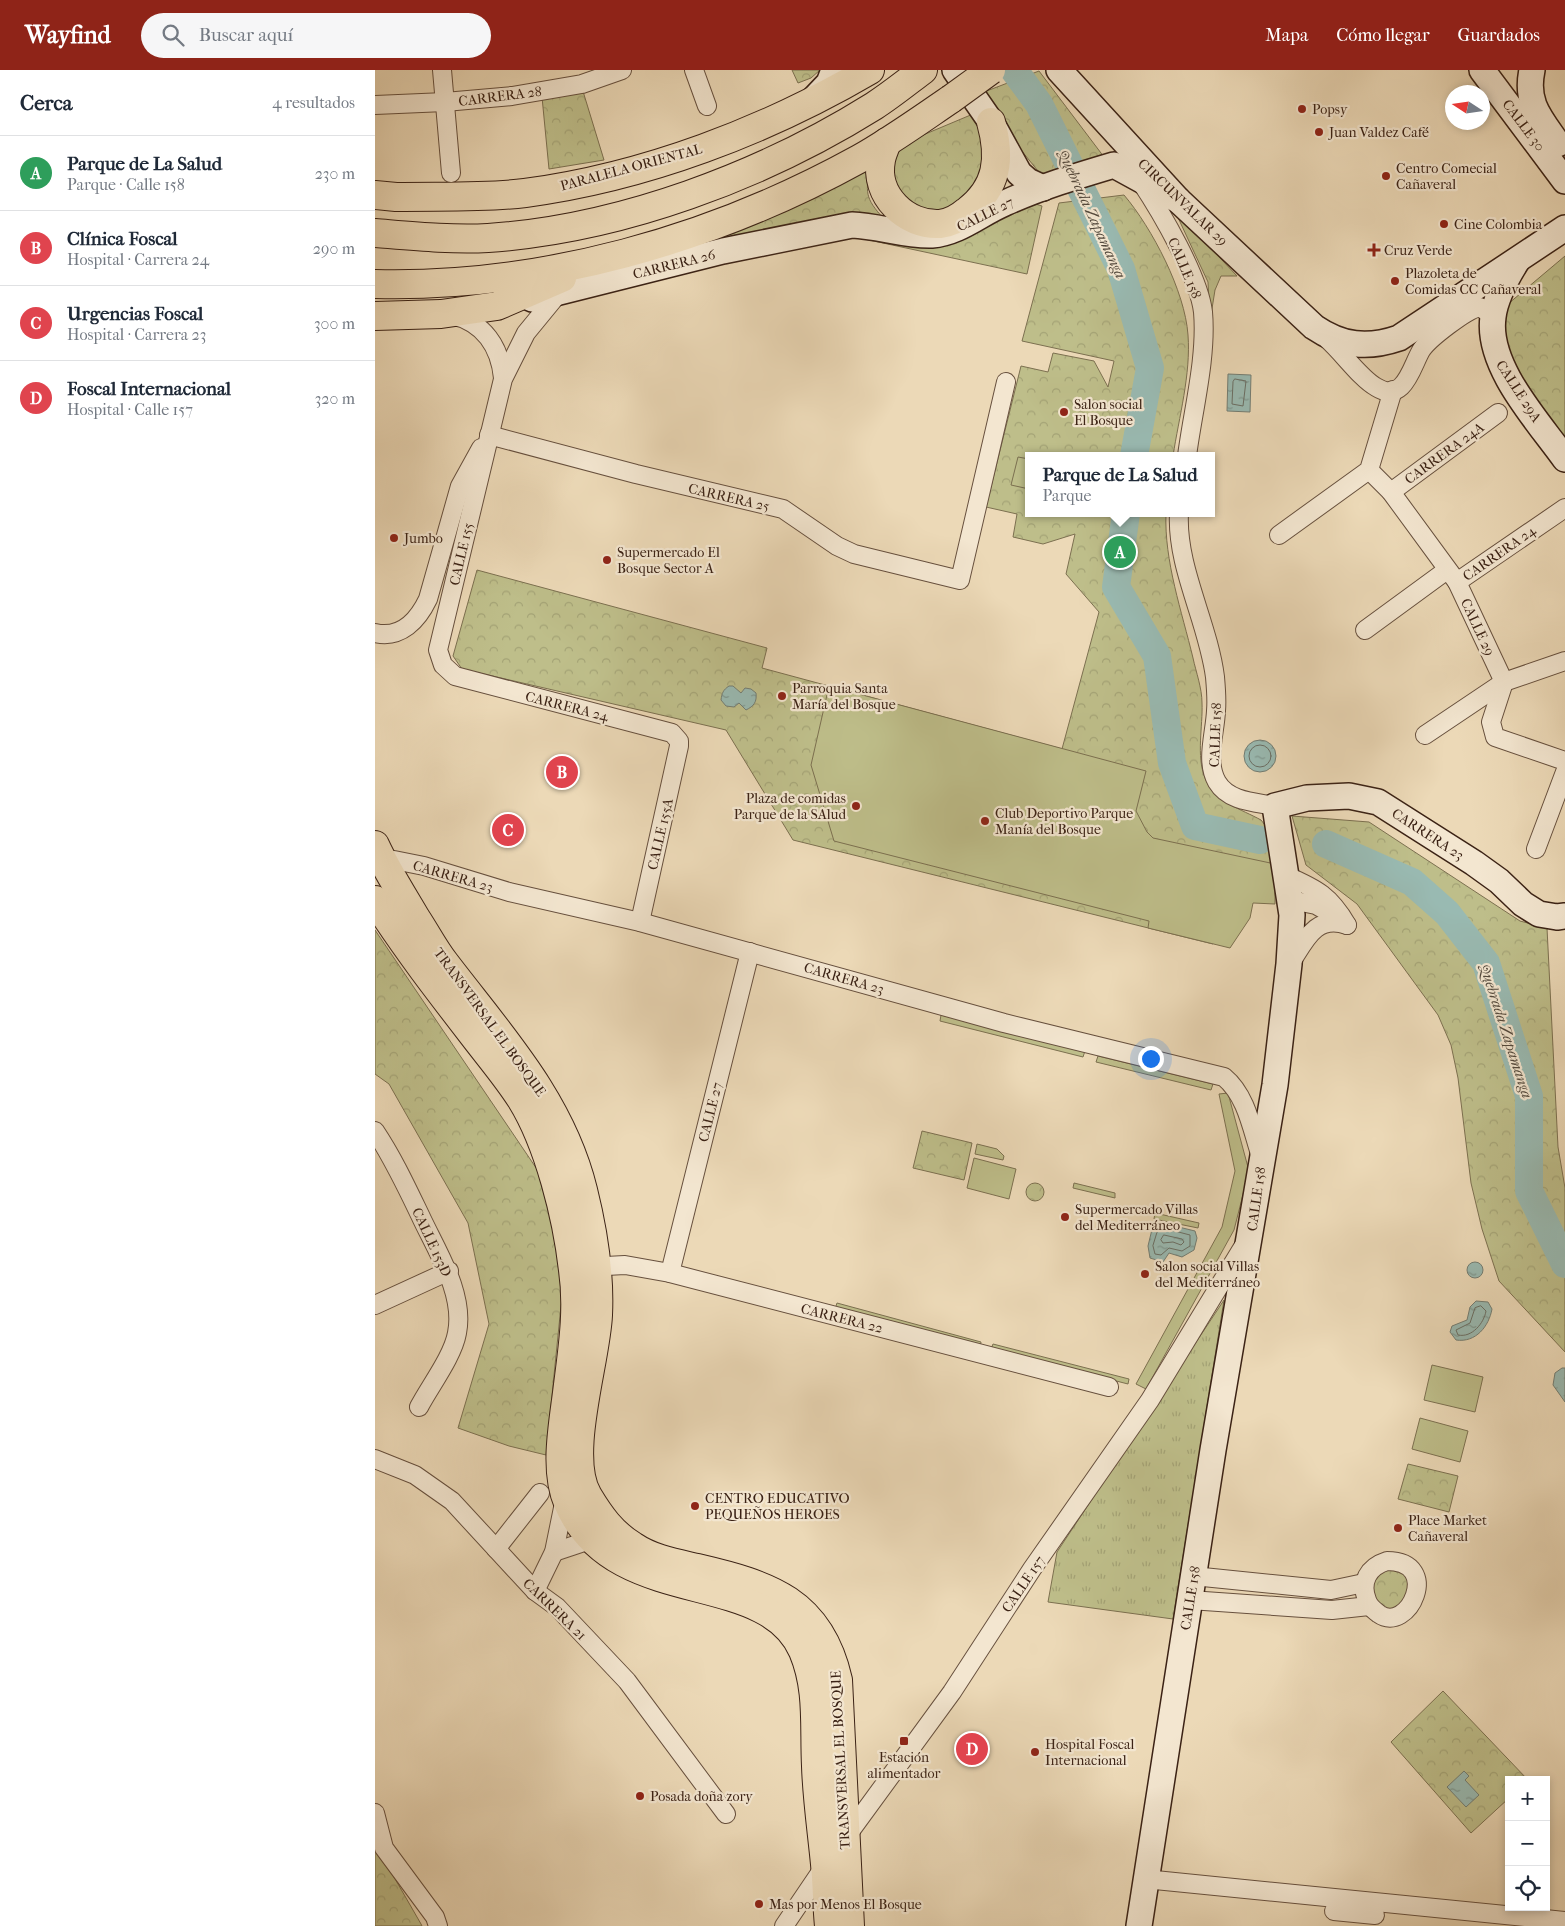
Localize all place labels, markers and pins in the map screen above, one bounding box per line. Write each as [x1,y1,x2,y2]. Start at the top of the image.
place label: Popsy [1312,101,1348,118]
marker: Popsy [1296,103,1308,115]
place label: Juan Valdez Café [1328,124,1429,141]
marker: Juan Valdez Café [1313,126,1325,138]
place label: Centro Comecial Cañaveral [1396,160,1497,193]
marker: Centro Comecial Cañaveral [1380,170,1392,182]
place label: Cine Colombia [1454,216,1543,233]
marker: Cine Colombia [1438,218,1450,230]
place label: Cruz Verde [1384,242,1452,259]
marker: Cruz Verde [1368,244,1380,256]
place label: Plazoleta de Comidas CC Cañaveral [1405,265,1542,298]
marker: Plazoleta de Comidas CC Cañaveral [1389,275,1401,287]
place label: Salon social El Bosque [1074,396,1143,429]
marker: Salon social El Bosque [1058,406,1070,418]
place label: Jumbo [403,530,443,547]
marker: Jumbo [388,532,400,544]
pin: A [1104,533,1136,571]
place label: Supermercado El Bosque Sector A [617,544,720,577]
marker: Supermercado El Bosque Sector A [601,554,613,566]
place label: Parroquia Santa María del Bosque [792,680,896,713]
marker: Parroquia Santa María del Bosque [776,690,788,702]
pin: B [546,753,578,791]
place label: Plaza de comidas Parque de la SAlud [734,790,846,823]
marker: Plaza de comidas Parque de la SAlud [850,800,862,812]
place label: Club Deportivo Parque Manía del Bosque [995,805,1133,838]
pin: C [492,811,524,849]
marker: Club Deportivo Parque Manía del Bosque [979,815,991,827]
place label: Supermercado Villas del Mediterráneo [1075,1201,1198,1234]
marker: Supermercado Villas del Mediterráneo [1059,1211,1071,1223]
place label: Salon social Villas del Mediterráneo [1155,1258,1260,1291]
marker: Salon social Villas del Mediterráneo [1139,1268,1151,1280]
place label: CENTRO EDUCATIVO PEQUEÑOS HEROES [705,1490,850,1523]
marker: CENTRO EDUCATIVO PEQUEÑOS HEROES [689,1500,701,1512]
place label: Place Market Cañaveral [1408,1512,1487,1545]
marker: Place Market Cañaveral [1392,1522,1404,1534]
pin: D [956,1730,988,1768]
marker: Estación alimentador [898,1735,910,1747]
place label: Hospital Foscal Internacional [1045,1736,1134,1769]
marker: Hospital Foscal Internacional [1029,1746,1041,1758]
place label: Estación alimentador [867,1749,941,1782]
place label: Posada doña zory [650,1788,753,1805]
marker: Posada doña zory [634,1790,646,1802]
place label: Mas por Menos El Bosque [769,1896,922,1913]
marker: Mas por Menos El Bosque [753,1898,765,1910]

